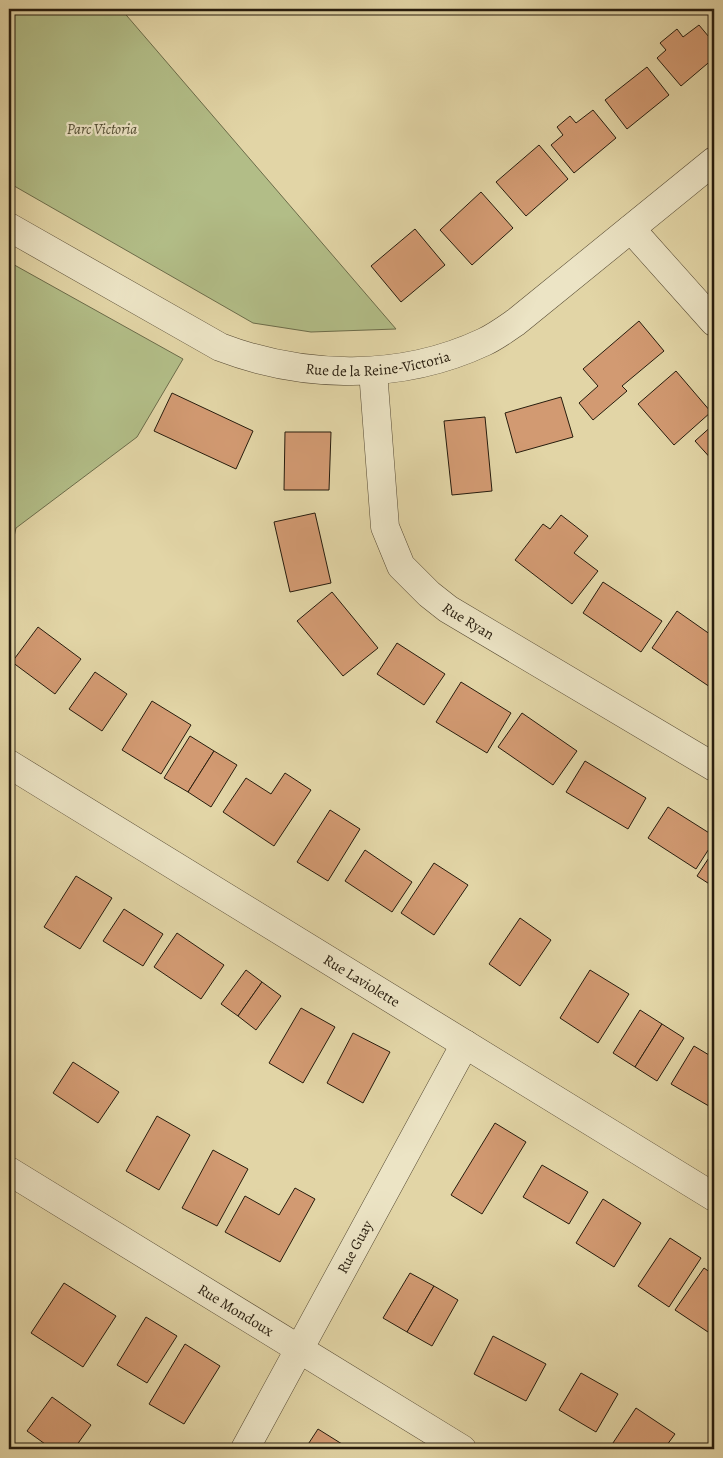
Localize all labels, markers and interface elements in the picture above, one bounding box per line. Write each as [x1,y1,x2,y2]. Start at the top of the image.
park label: Parc Victoria [67,119,137,139]
street label: Rue de la Reine-Victoria [304,346,453,381]
street label: Rue Ryan [438,598,498,644]
street label: Rue Laviolette [320,950,404,1012]
street label: Rue Guay [332,1216,378,1277]
street label: Rue Mondoux [194,1279,277,1341]

